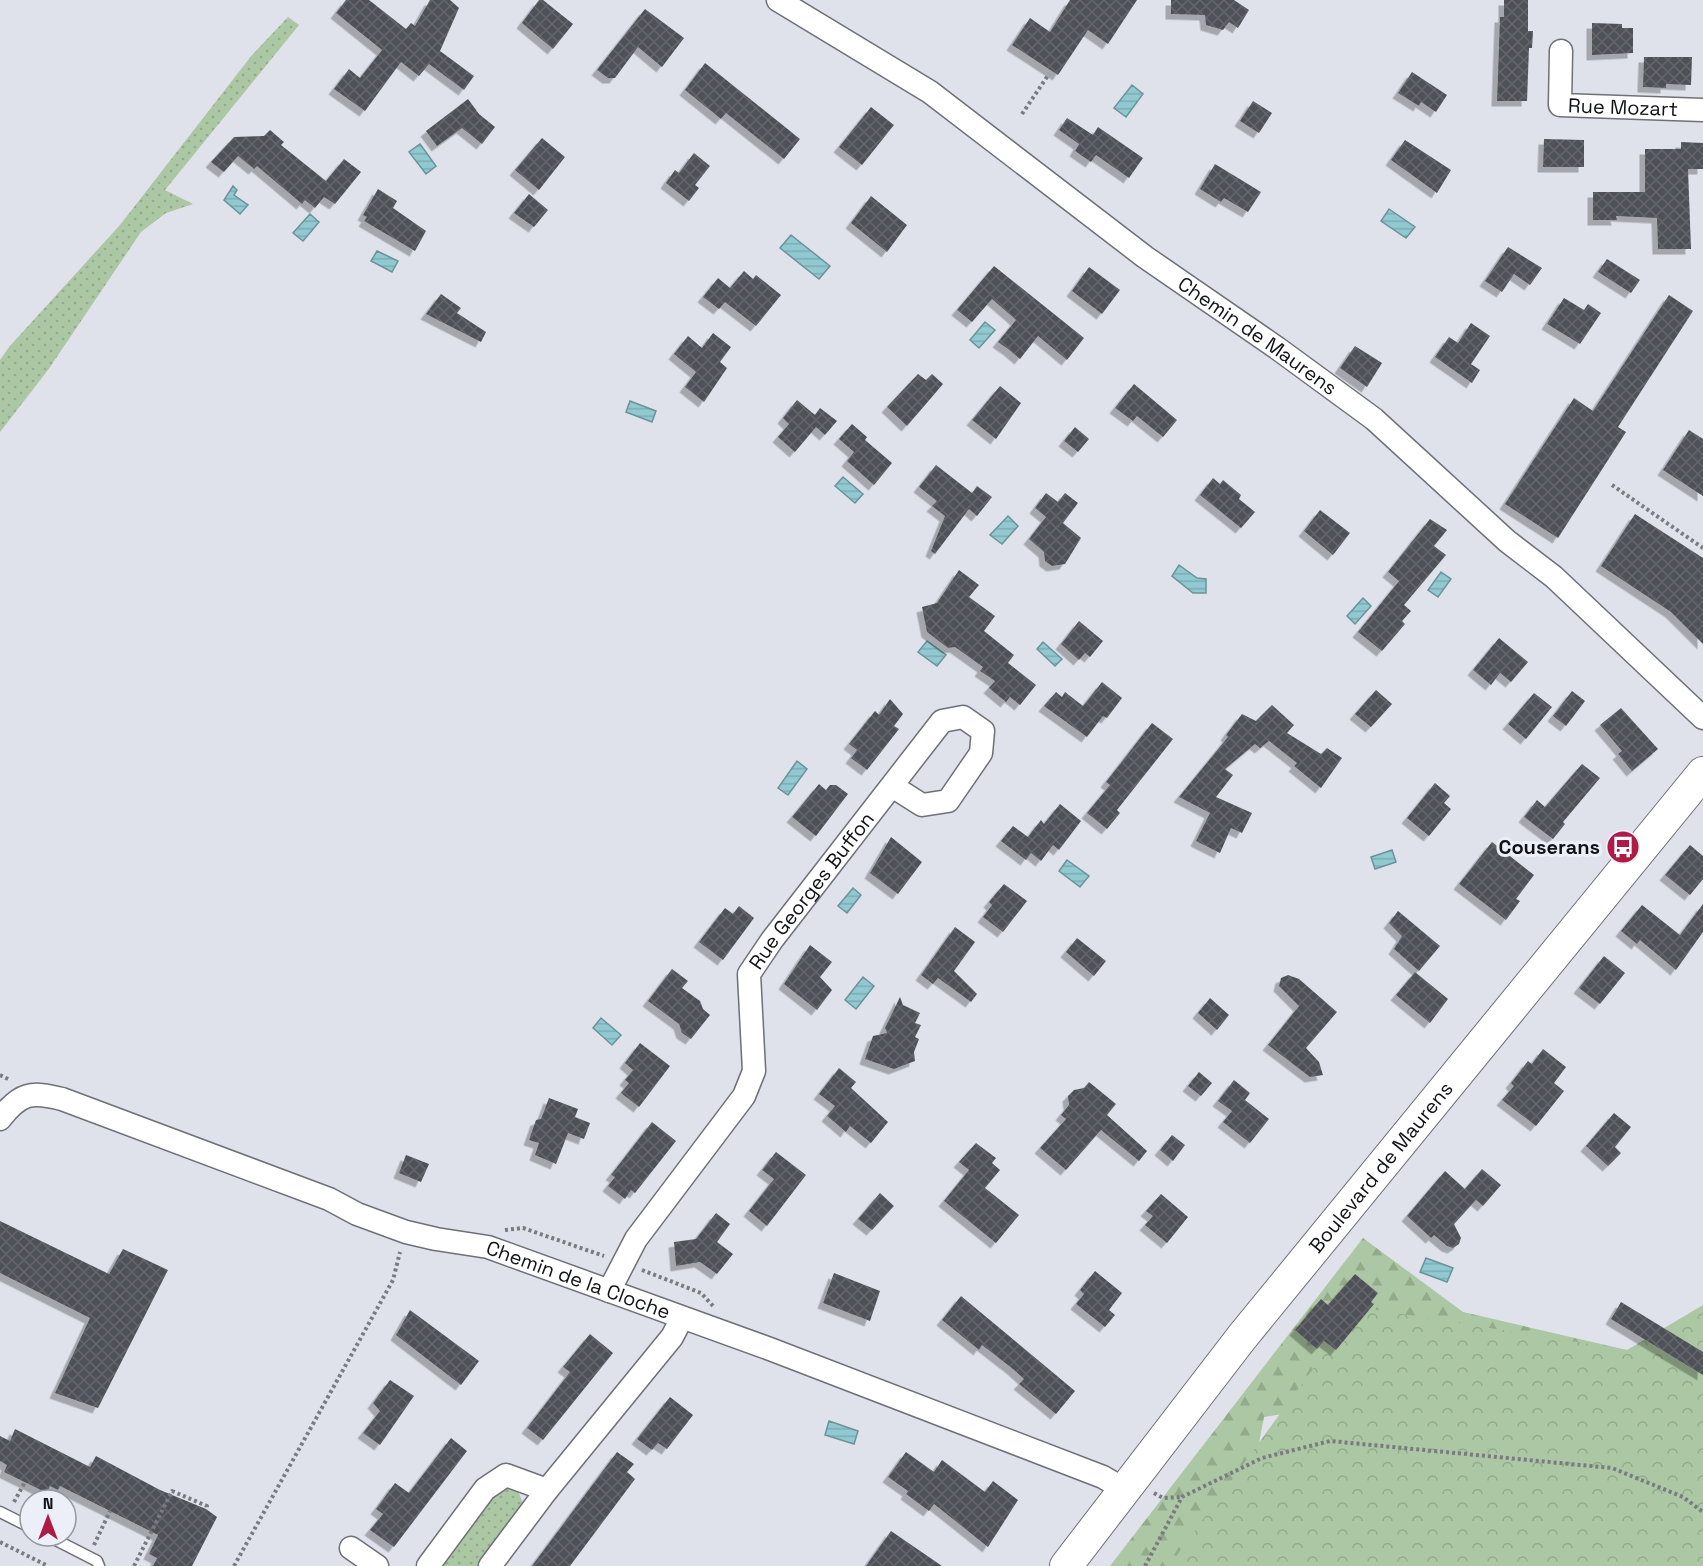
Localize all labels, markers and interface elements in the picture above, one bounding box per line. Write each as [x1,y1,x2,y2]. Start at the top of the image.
street label: Rue Mozart [1568,92,1678,122]
street label: Chemin de Maurens [1173,271,1342,401]
street label: Rue Georges Buffon [743,806,880,974]
bus stop icon: Couserans [1605,829,1641,865]
place label: Couserans [1499,834,1600,860]
street label: Boulevard de Maurens [1303,1076,1458,1258]
street label: Chemin de la Cloche [483,1234,674,1325]
north arrow [18,1488,78,1548]
text: N [43,1493,53,1514]

